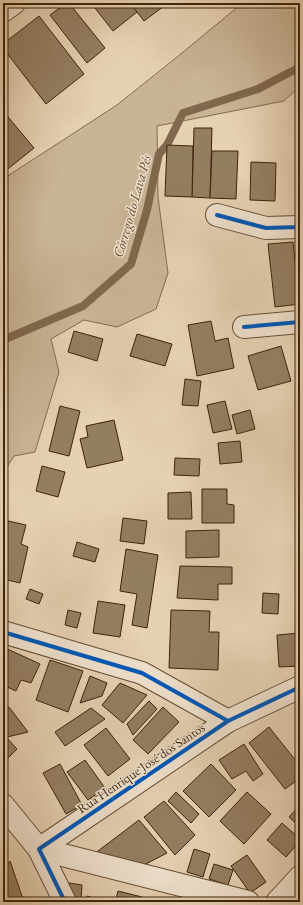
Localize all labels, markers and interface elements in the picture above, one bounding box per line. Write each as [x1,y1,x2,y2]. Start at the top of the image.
water label: Córrego do Lava Pés [109,153,155,259]
street label: Rua Henrique José dos Santos [74,719,208,817]

